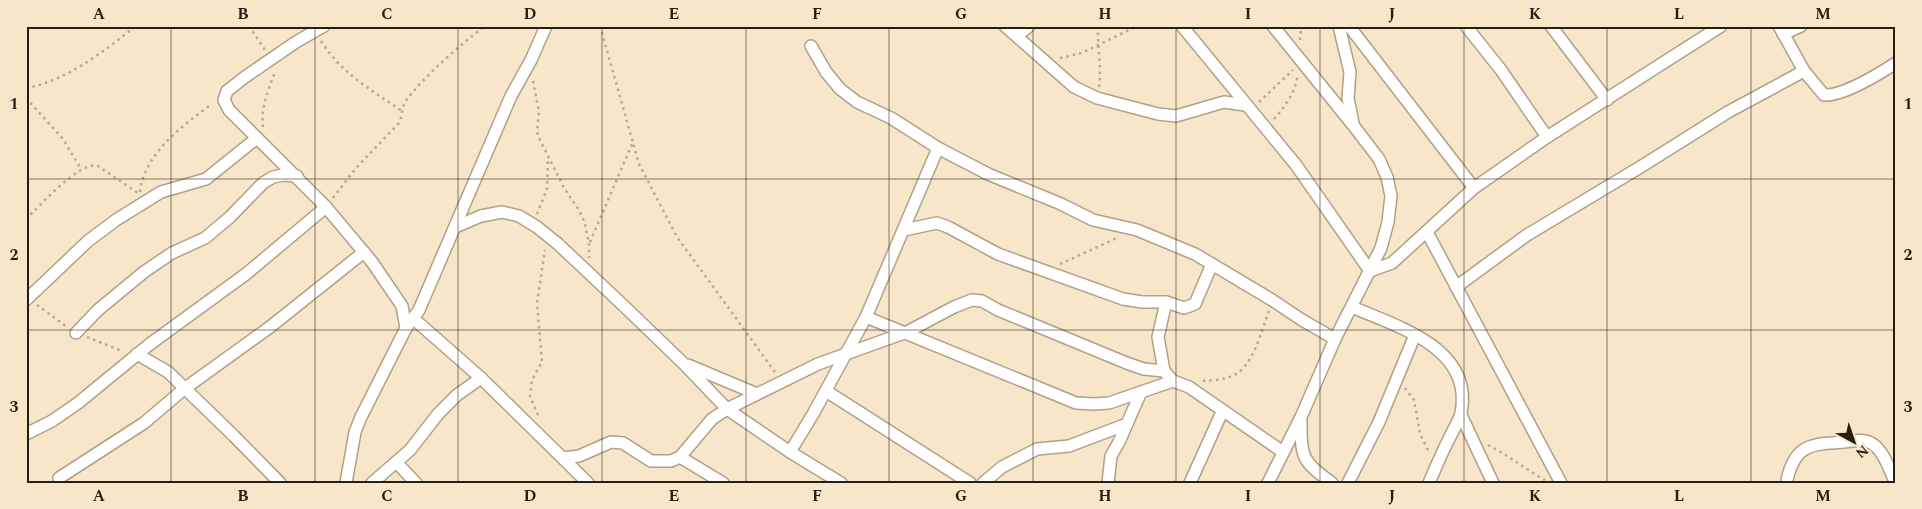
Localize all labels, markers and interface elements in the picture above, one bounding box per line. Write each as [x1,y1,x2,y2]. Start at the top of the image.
text: A [93,2,106,26]
text: B [237,2,249,26]
text: C [381,2,393,26]
text: D [524,2,537,26]
text: E [669,2,679,26]
text: F [812,2,822,26]
text: G [955,2,967,26]
text: H [1098,2,1112,26]
text: I [1245,2,1251,26]
text: J [1389,2,1396,26]
text: K [1529,2,1542,26]
text: L [1674,2,1684,26]
text: M [1815,2,1831,26]
text: 1 [10,92,18,116]
text: 1 [1904,92,1912,116]
text: 2 [10,243,19,267]
text: 2 [1904,243,1913,267]
text: 3 [10,395,19,419]
text: 3 [1904,395,1913,419]
north arrow [1830,416,1880,466]
text: N [1851,440,1873,463]
text: A [93,484,106,508]
text: B [237,484,249,508]
text: C [381,484,393,508]
text: D [524,484,537,508]
text: E [669,484,679,508]
text: F [812,484,822,508]
text: G [955,484,967,508]
text: H [1098,484,1112,508]
text: I [1245,484,1251,508]
text: J [1389,484,1396,508]
text: K [1529,484,1542,508]
text: L [1674,484,1684,508]
text: M [1815,484,1831,508]

